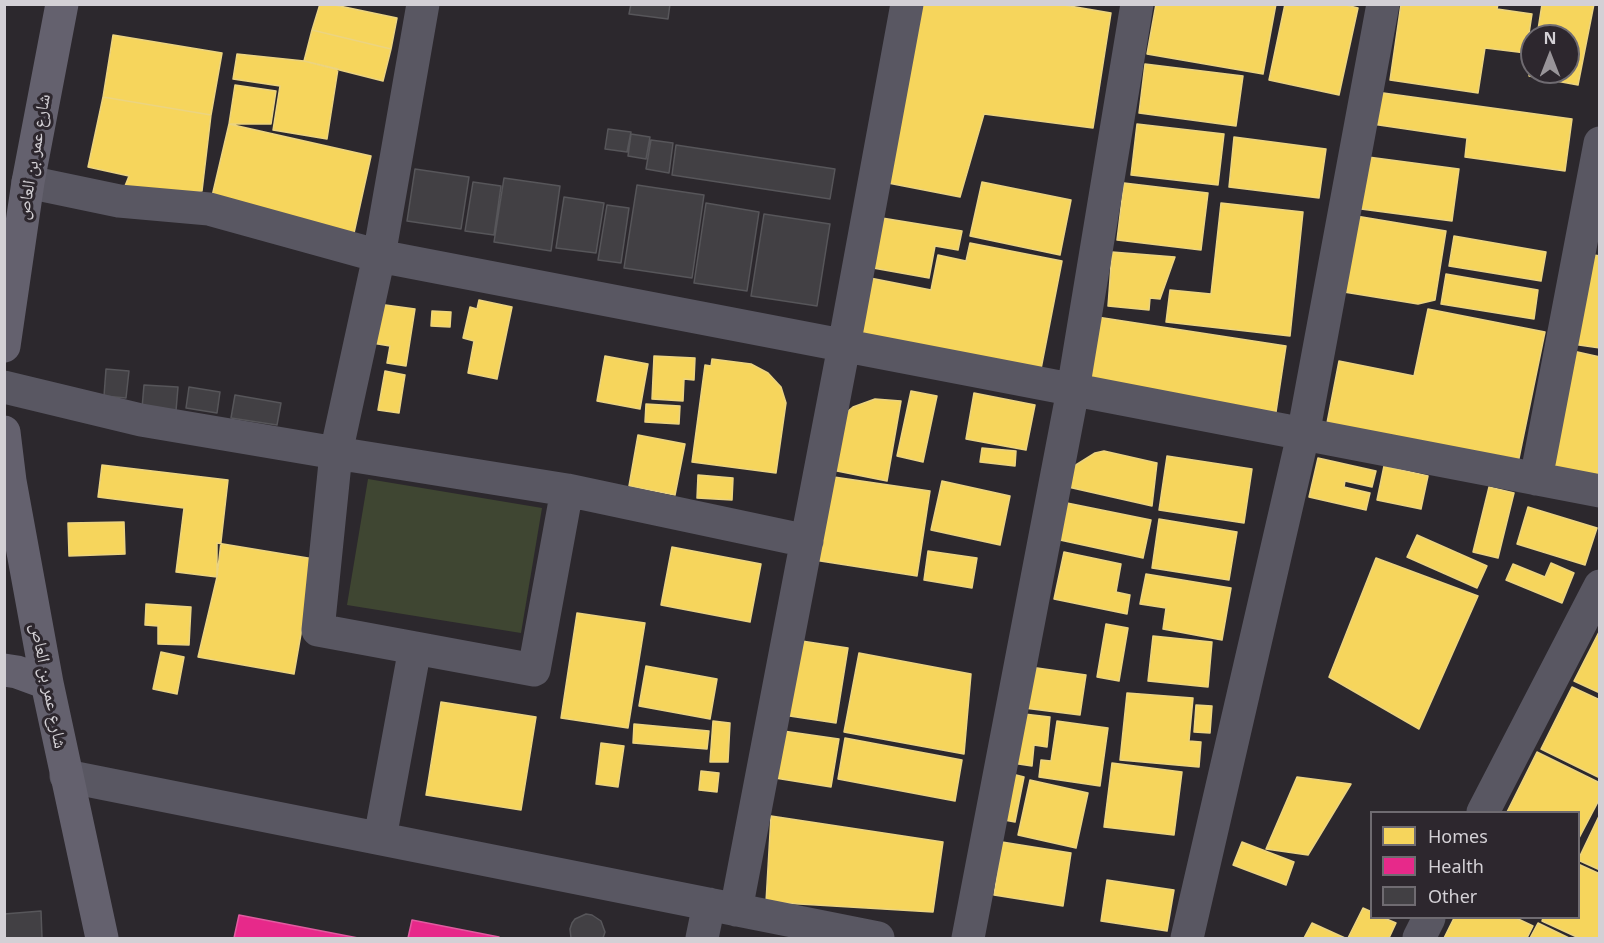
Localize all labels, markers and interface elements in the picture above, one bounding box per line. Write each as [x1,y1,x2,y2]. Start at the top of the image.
north arrow [1520,24,1580,84]
text: N [1543,27,1557,49]
street label: شارع عمر بن العاص [12,92,56,222]
street label: شارع عمر بن العاص [25,621,71,751]
legend [1370,811,1580,919]
text: Homes [1428,824,1488,848]
text: Health [1428,854,1484,878]
text: Other [1428,884,1477,908]

